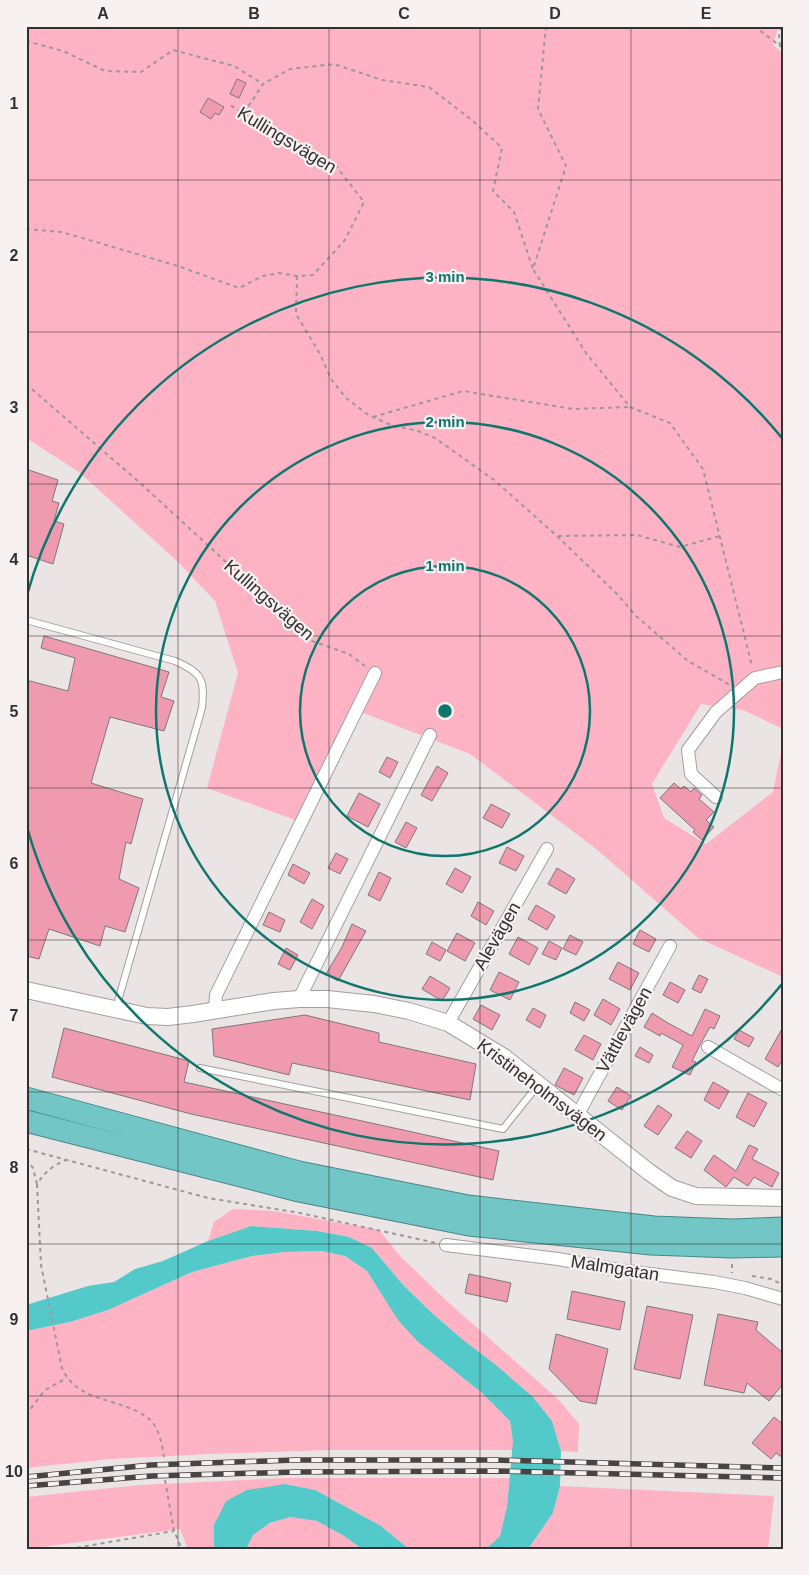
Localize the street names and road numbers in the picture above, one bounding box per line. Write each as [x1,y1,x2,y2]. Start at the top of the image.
street label: Kullingsvägen [234,103,340,177]
street label: Kullingsvägen [220,556,318,644]
street label: Alevägen [470,898,524,974]
street label: Vättlevägen [592,984,656,1076]
street label: Kristineholmsvägen [473,1035,611,1145]
street label: Malmgatan [569,1251,661,1285]

